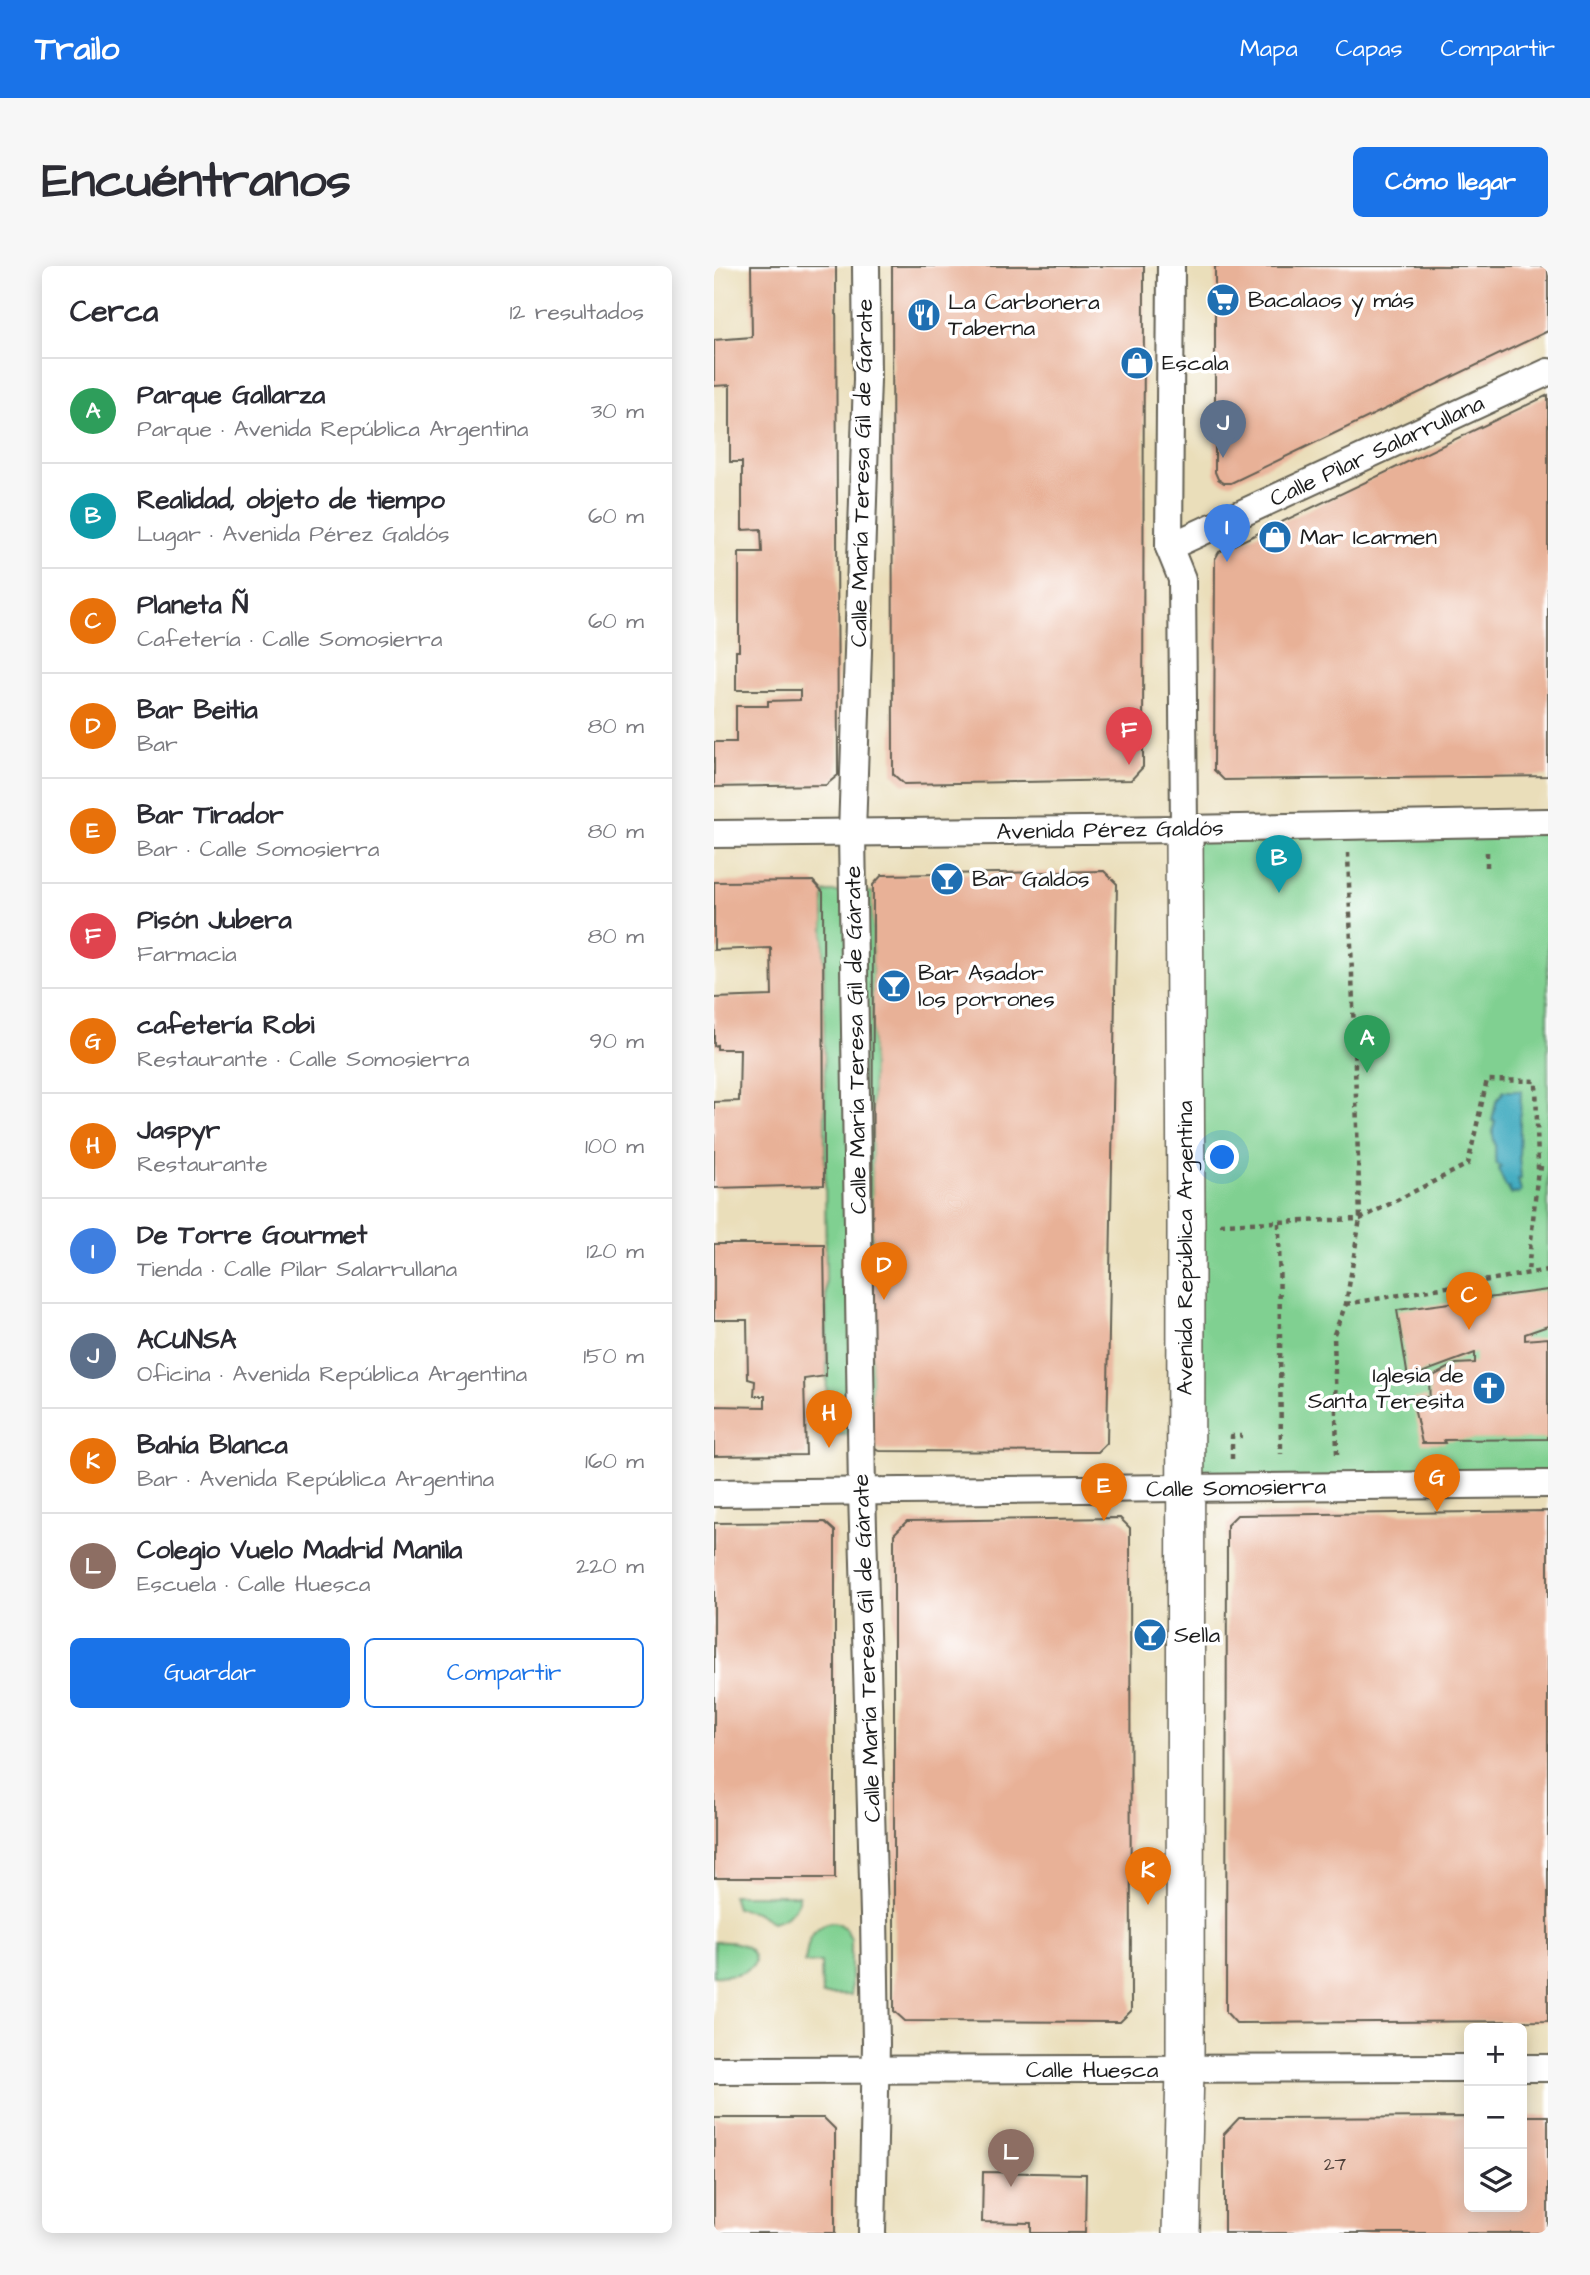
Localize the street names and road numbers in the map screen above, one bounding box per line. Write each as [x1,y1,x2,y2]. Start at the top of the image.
street label: Calle María Teresa Gil de Gárate [843,299,881,647]
street label: Calle Pilar Salarrullana [1265,387,1490,515]
street label: Avenida Pérez Galdós [996,812,1224,848]
street label: Calle María Teresa Gil de Gárate [837,866,875,1214]
street label: Avenida República Argentina [1169,1100,1202,1395]
street label: Calle Somosierra [1146,1470,1327,1506]
street label: Calle María Teresa Gil de Gárate [845,1473,889,1823]
street label: Calle Huesca [1026,2054,1159,2086]

